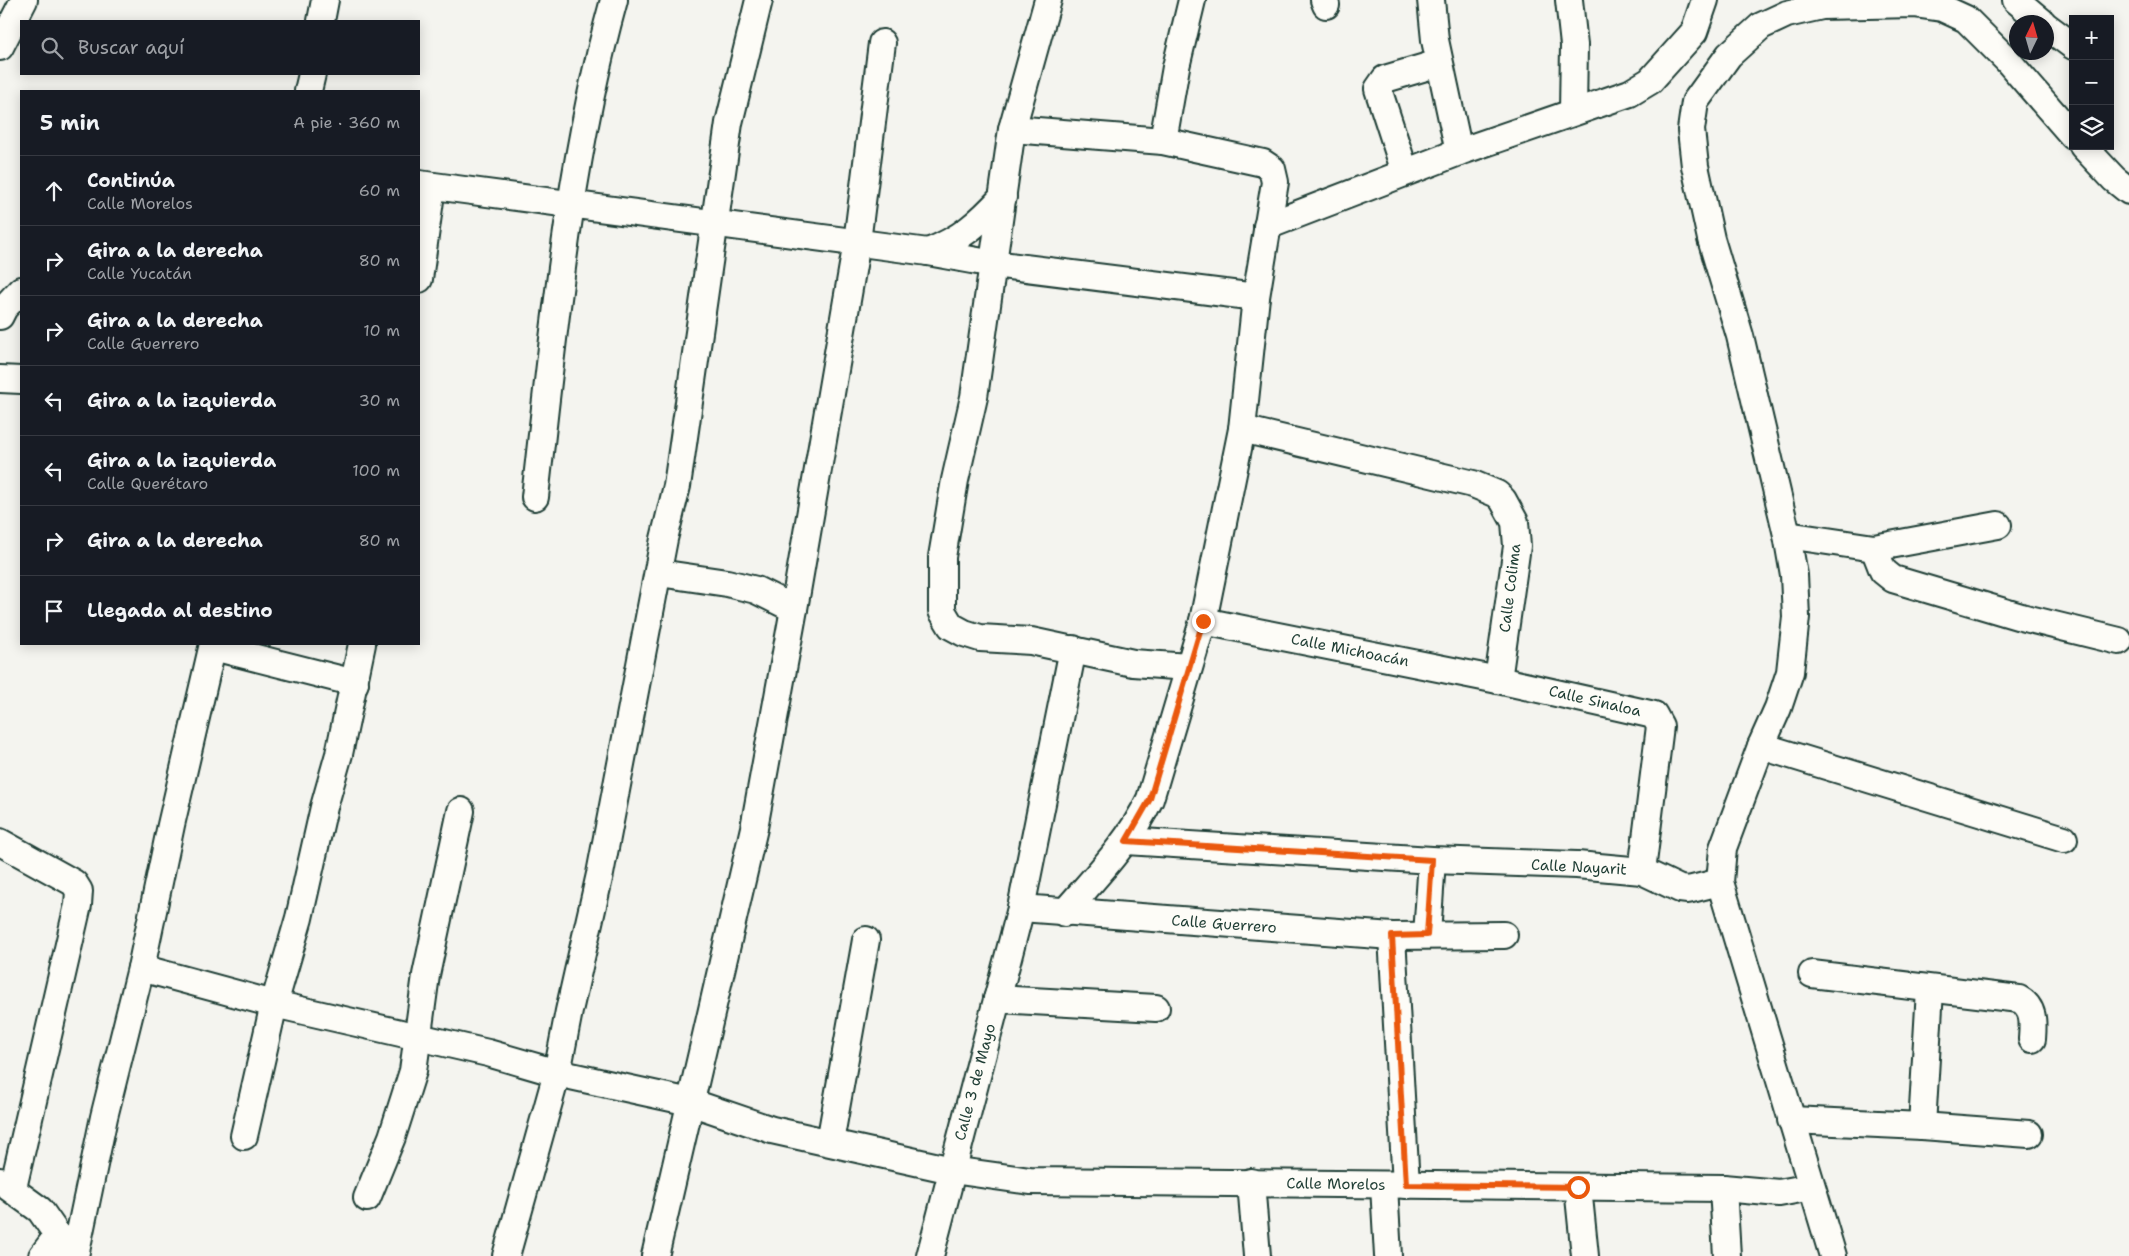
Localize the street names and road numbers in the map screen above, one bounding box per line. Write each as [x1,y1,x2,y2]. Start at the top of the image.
street label: Calle Colima [1495,542,1525,634]
street label: Calle Michoacán [1289,629,1411,671]
street label: Calle Sinaloa [1547,681,1644,721]
street label: Calle Nayarit [1531,855,1627,879]
street label: Calle Guerrero [1171,910,1277,938]
street label: Calle 3 de Mayo [950,1021,1000,1143]
street label: Calle Morelos [1286,1173,1386,1195]

